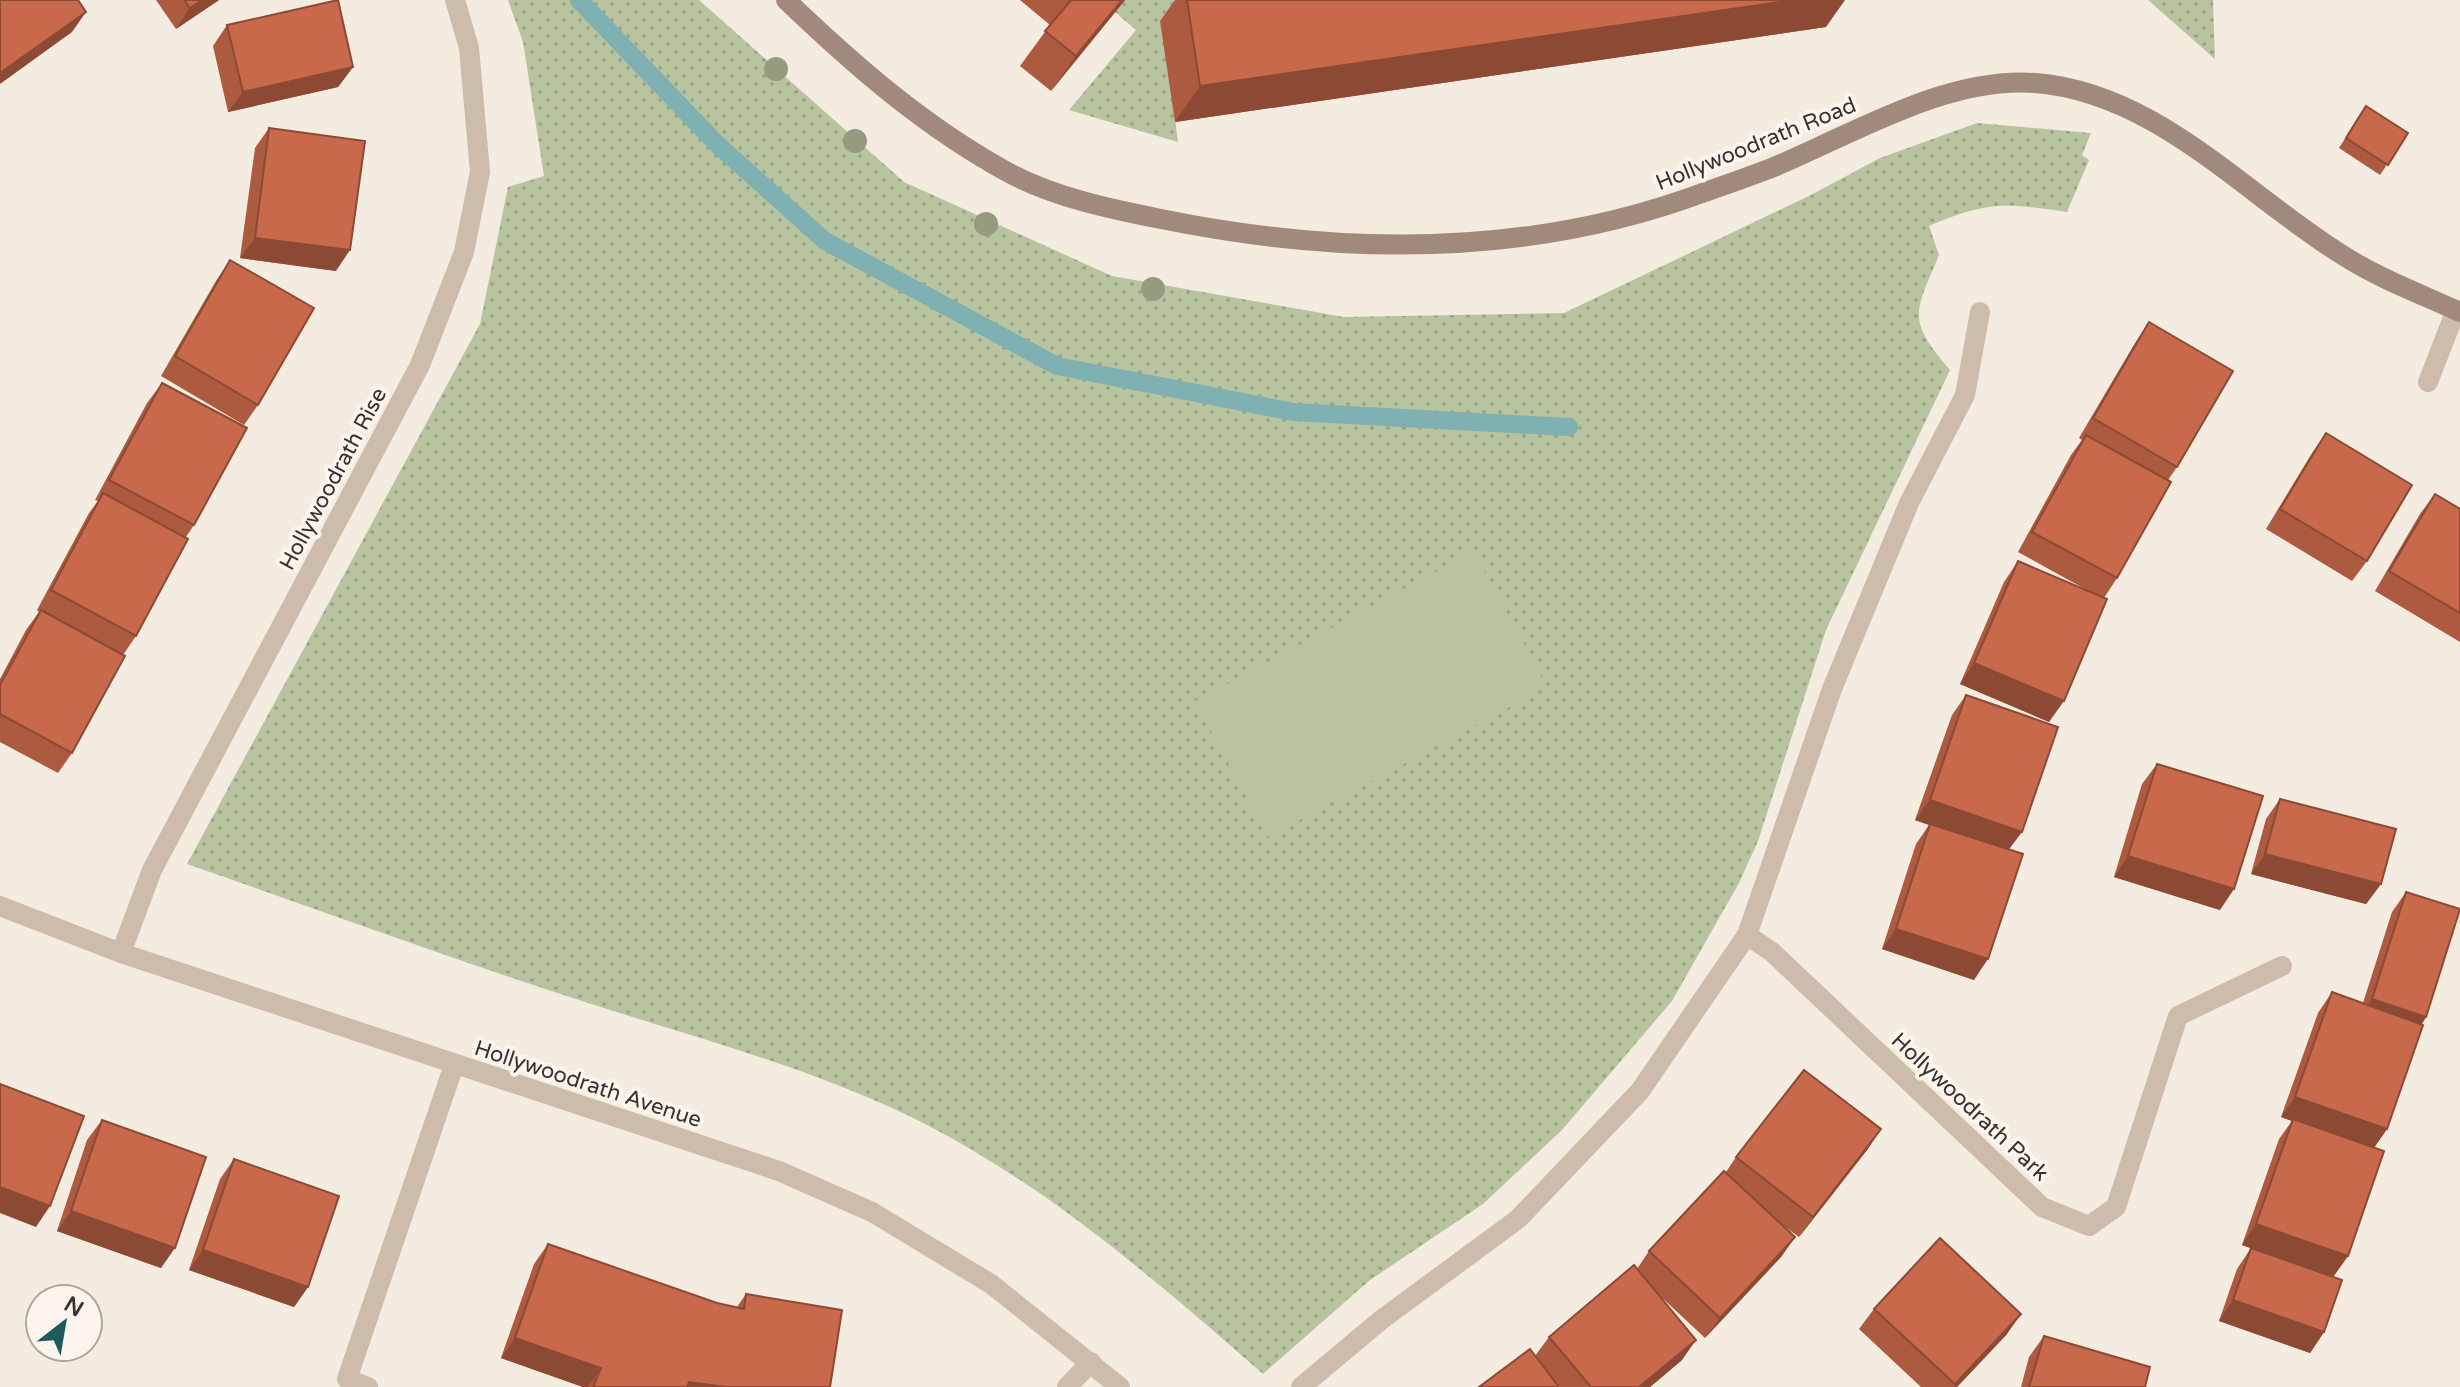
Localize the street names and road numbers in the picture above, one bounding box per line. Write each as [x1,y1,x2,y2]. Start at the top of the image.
street label: Hollywoodrath Road [1652,92,1860,196]
street label: Hollywoodrath Rise [274,383,392,575]
street label: Hollywoodrath Park [1886,1027,2054,1187]
street label: Hollywoodrath Avenue [471,1035,705,1133]

